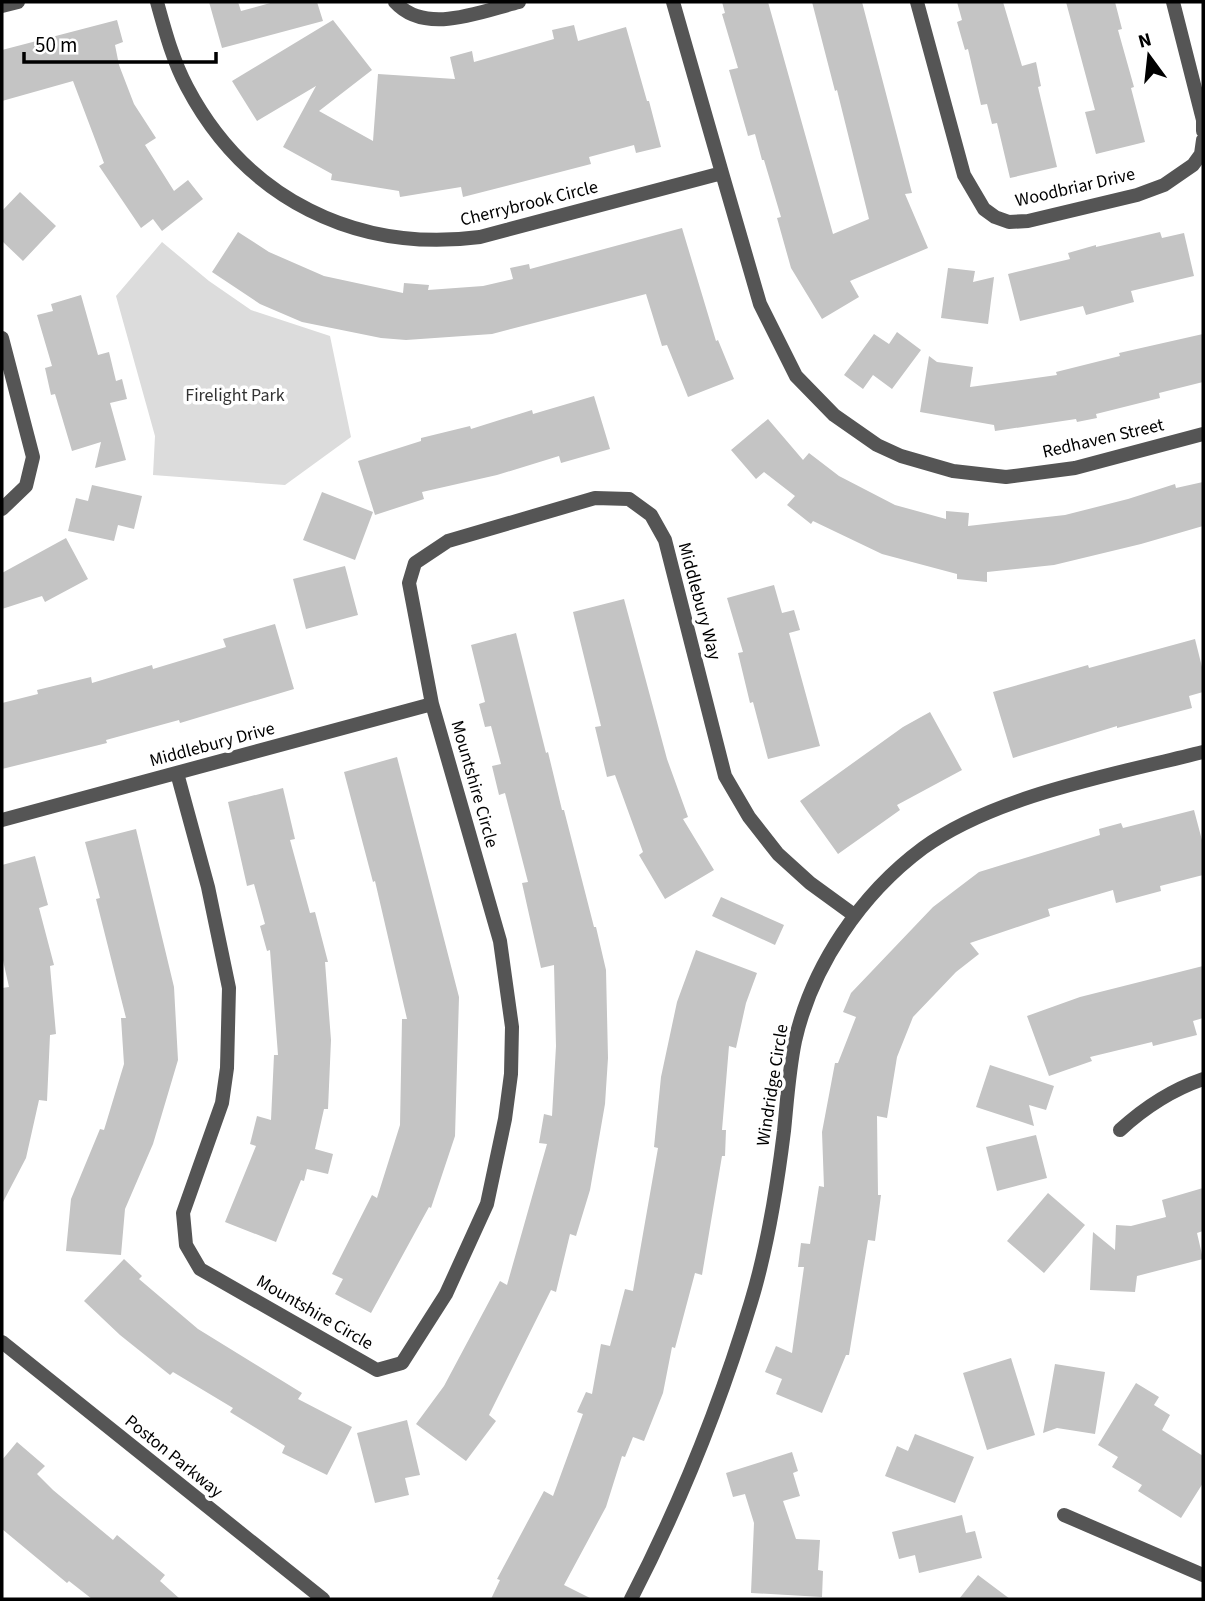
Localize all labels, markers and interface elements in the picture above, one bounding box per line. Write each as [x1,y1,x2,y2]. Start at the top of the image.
scale bar [24,21,217,65]
north arrow [1114,21,1184,91]
text: N [1135,26,1155,56]
text: 50 m [35,30,77,60]
street label: Woodbriar Drive [1013,162,1138,213]
street label: Cherrybrook Circle [458,174,601,233]
park label: Firelight Park [185,383,285,408]
street label: Redhaven Street [1040,412,1166,465]
street label: Middlebury Way [672,540,727,663]
street label: Middlebury Drive [147,716,277,773]
street label: Mountshire Circle [444,718,505,851]
street label: Windridge Circle [751,1022,794,1148]
street label: Mountshire Circle [252,1269,378,1356]
street label: Poston Parkway [119,1409,228,1504]

